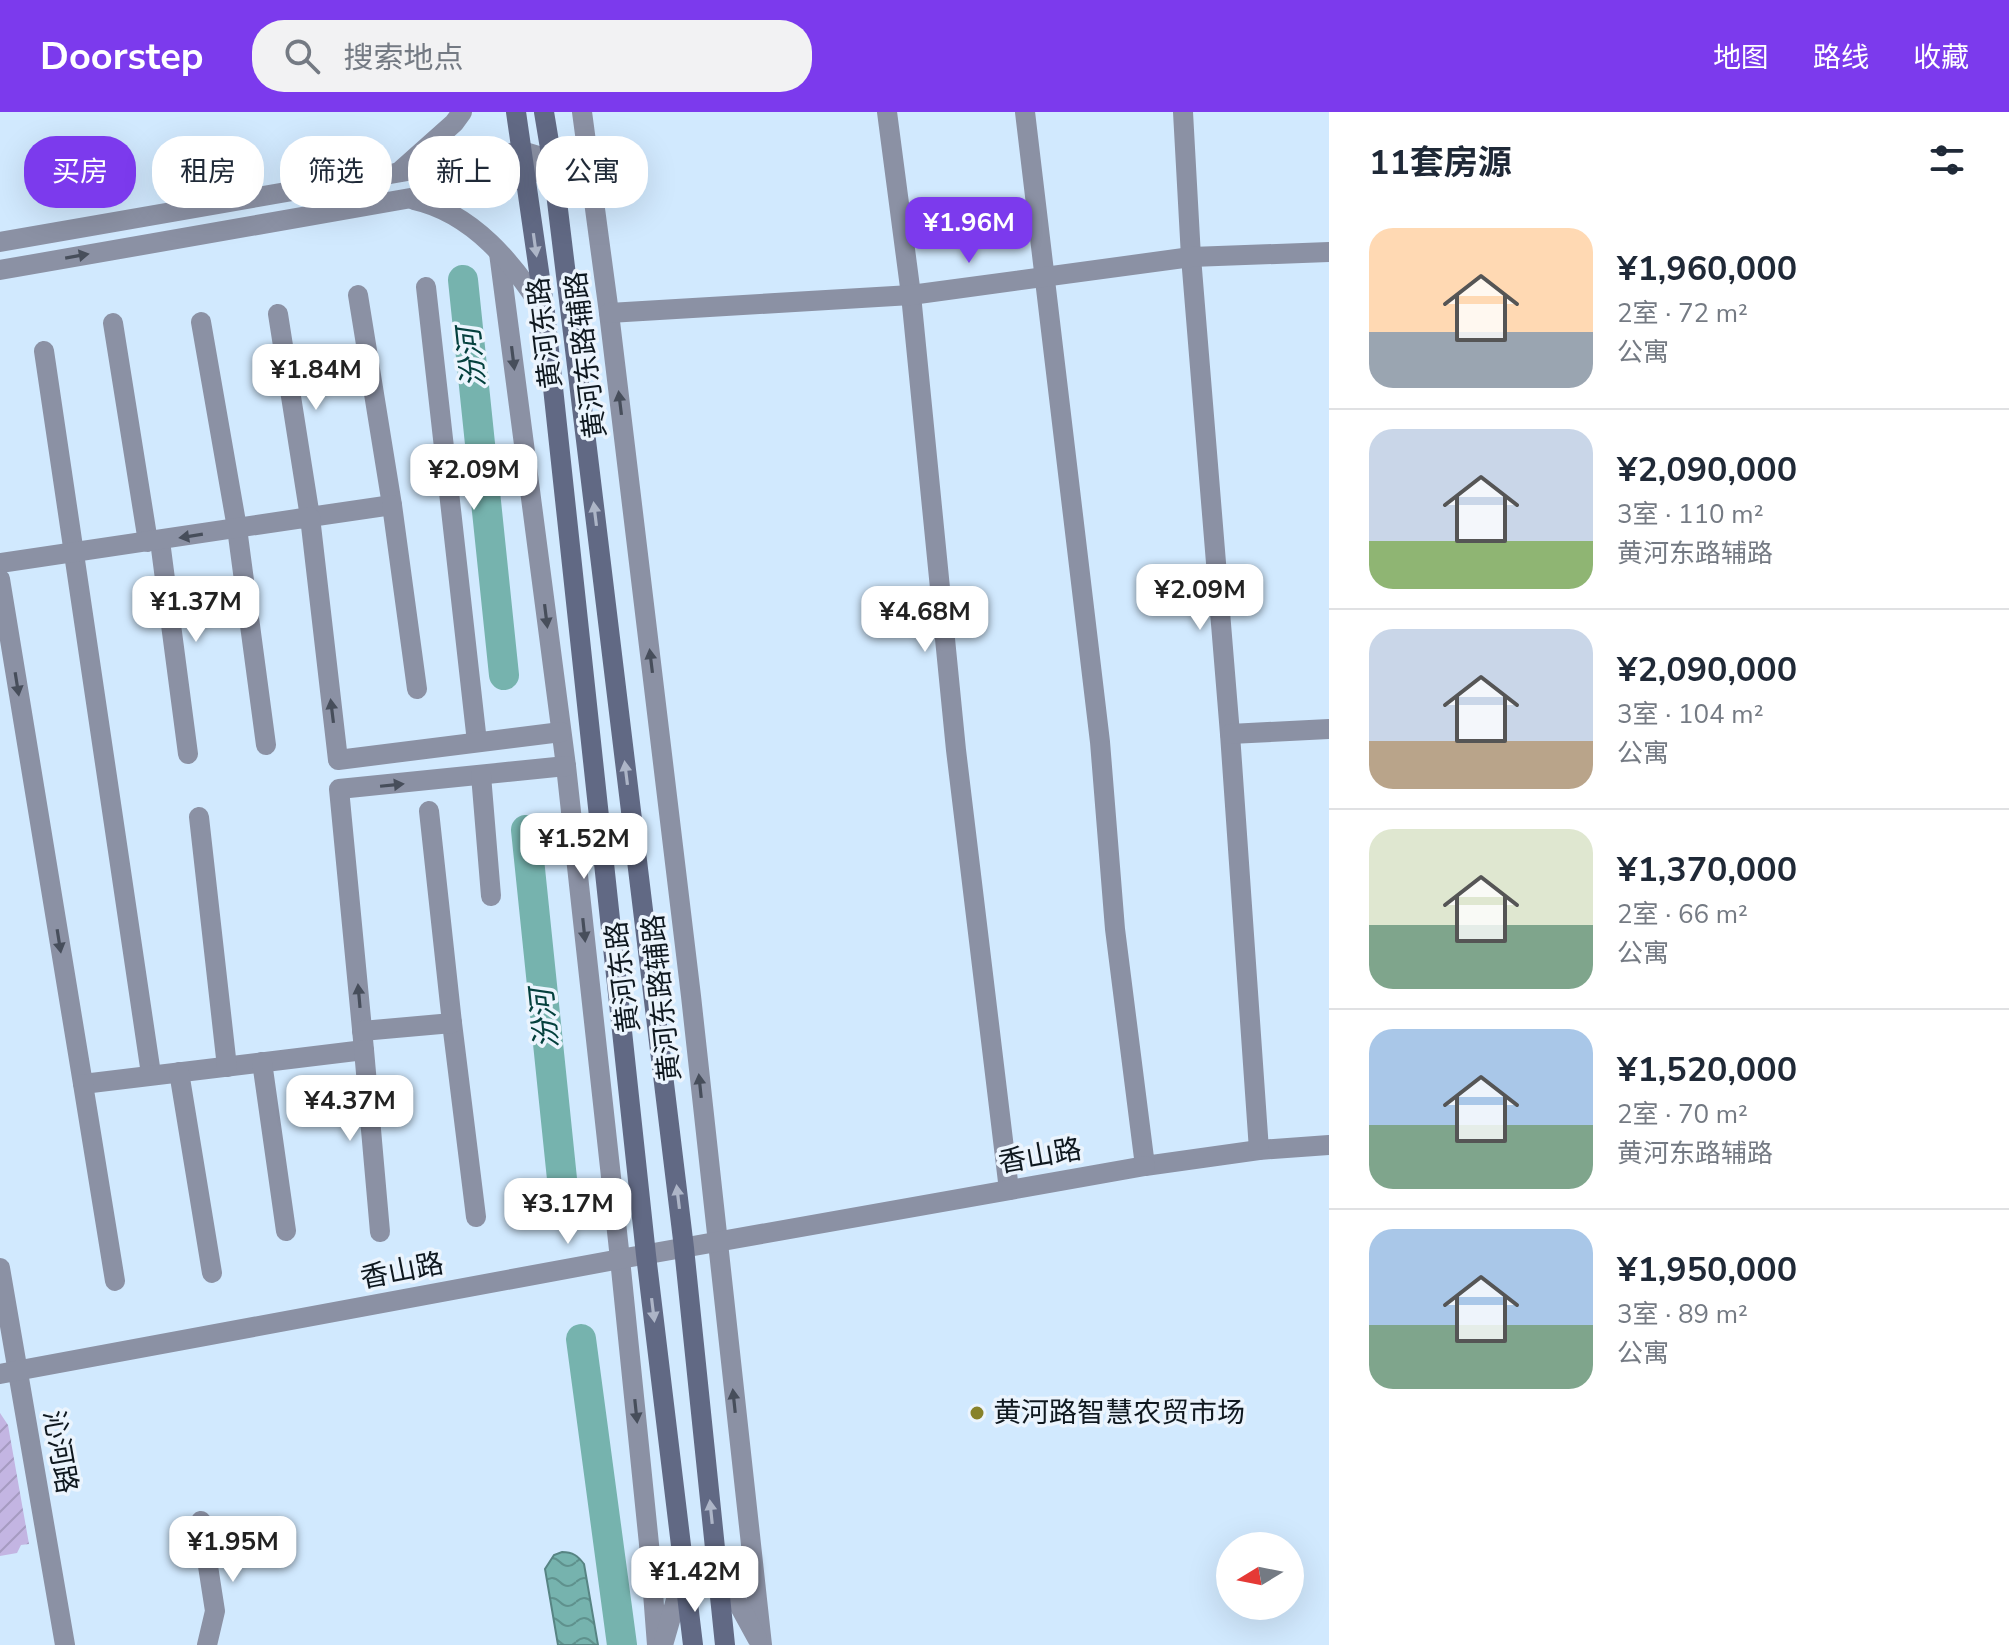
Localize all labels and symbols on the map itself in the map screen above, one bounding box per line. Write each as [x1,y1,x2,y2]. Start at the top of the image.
pin: ¥1.96M [904,197,1034,265]
one-way arrow [529,233,542,258]
one-way arrow [65,250,90,262]
street label: 黄河东路辅路 [557,269,615,441]
street label: 黄河东路 [519,275,571,391]
water label: 汾河 [448,321,496,390]
pin: ¥1.84M [251,344,381,412]
one-way arrow [506,346,519,371]
one-way arrow [614,390,627,415]
pin: ¥2.09M [409,444,539,512]
one-way arrow [588,502,601,527]
one-way arrow [178,530,203,542]
pin: ¥2.09M [1135,564,1265,632]
pin: ¥1.37M [131,576,261,644]
pin: ¥4.68M [860,586,990,654]
one-way arrow [540,604,553,629]
one-way arrow [644,648,657,673]
one-way arrow [11,672,24,697]
one-way arrow [326,699,339,724]
one-way arrow [620,760,633,785]
one-way arrow [380,778,405,791]
pin: ¥1.52M [519,813,649,881]
street label: 黄河东路辅路 [634,912,690,1084]
one-way arrow [577,918,590,943]
street label: 黄河东路 [597,919,649,1035]
one-way arrow [54,928,66,953]
water label: 汾河 [521,982,569,1051]
one-way arrow [352,983,365,1008]
one-way arrow [693,1073,706,1098]
pin: ¥4.37M [285,1075,415,1143]
street label: 香山路 [995,1130,1085,1182]
pin: ¥3.17M [503,1178,633,1246]
one-way arrow [671,1185,684,1210]
street label: 香山路 [357,1244,447,1298]
one-way arrow [646,1298,659,1323]
one-way arrow [727,1388,740,1413]
place label: 黄河路智慧农贸市场 [993,1394,1245,1432]
one-way arrow [629,1399,642,1424]
marker: 黄河路智慧农贸市场 [968,1404,986,1422]
street label: 沁河路 [34,1407,86,1497]
one-way arrow [705,1499,718,1524]
pin: ¥1.95M [168,1516,298,1584]
north arrow [1216,1532,1304,1620]
pin: ¥1.42M [630,1546,760,1614]

